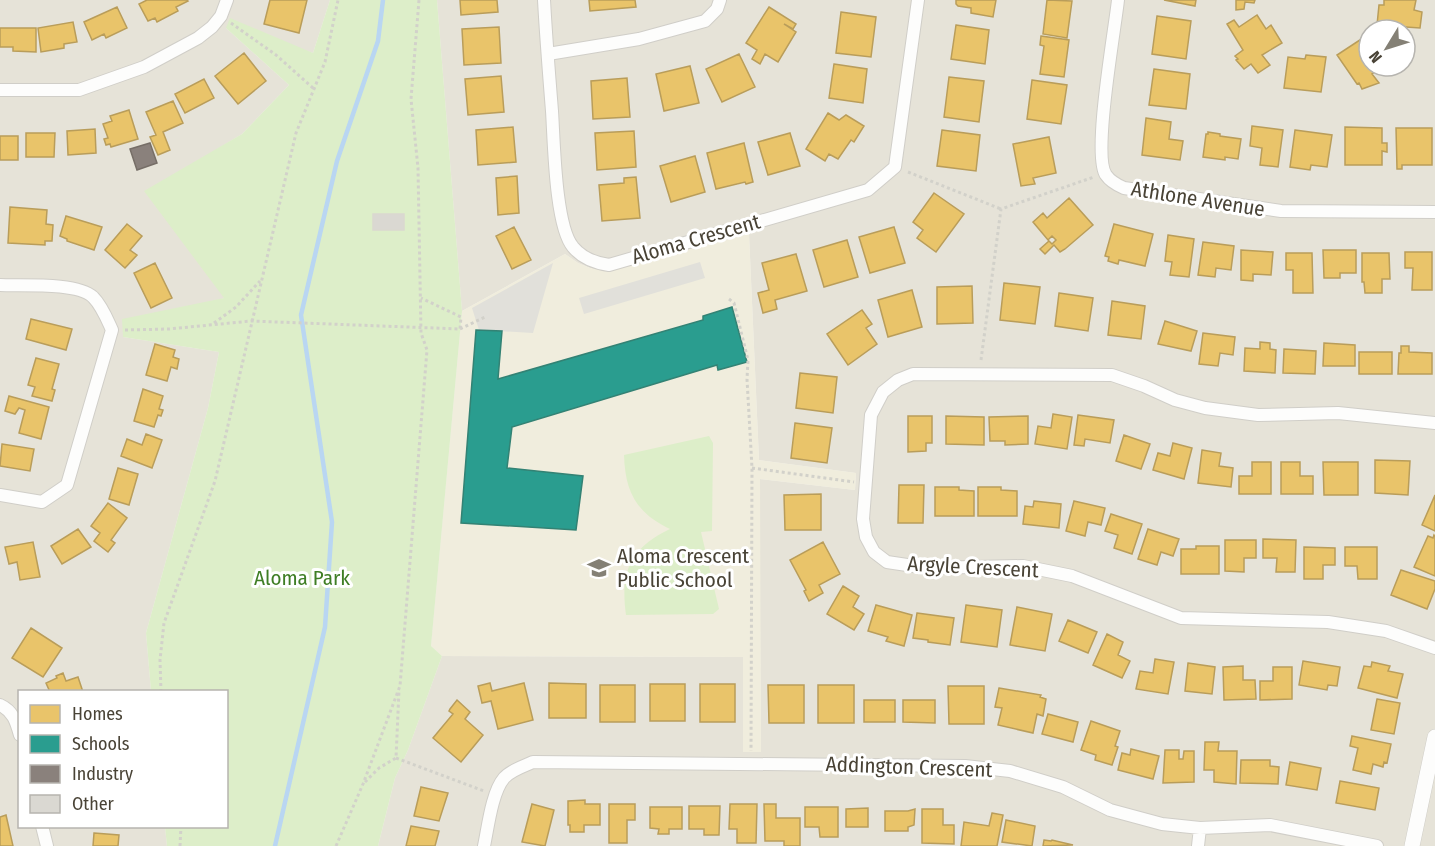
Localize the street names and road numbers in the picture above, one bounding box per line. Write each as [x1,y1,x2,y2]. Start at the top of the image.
street label: Athlone Avenue [1129,176,1267,222]
street label: Aloma Crescent [629,208,763,270]
street label: Argyle Crescent [907,551,1039,583]
street label: Addington Crescent [825,751,993,783]

